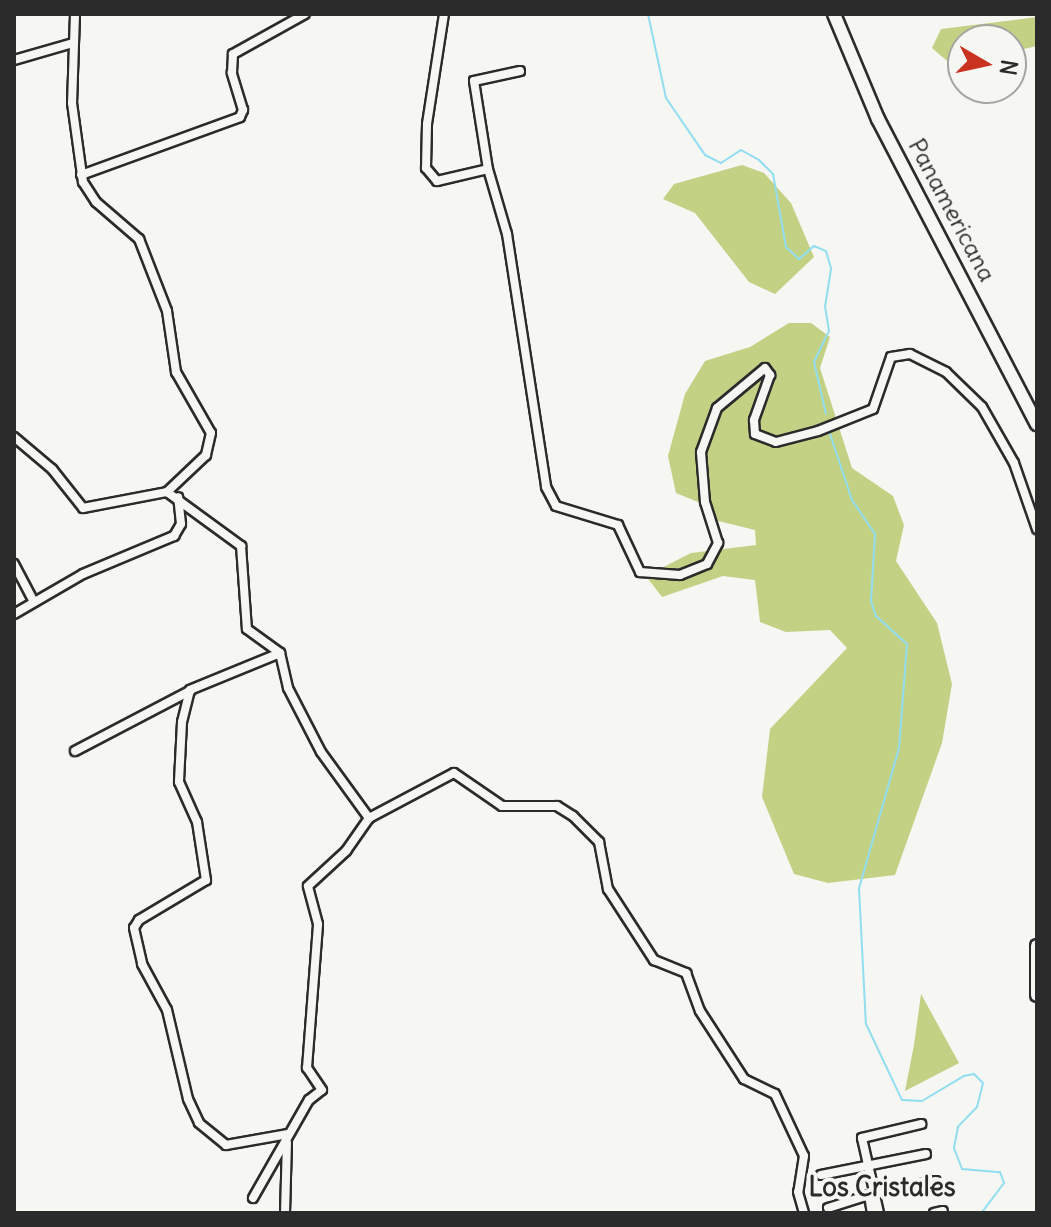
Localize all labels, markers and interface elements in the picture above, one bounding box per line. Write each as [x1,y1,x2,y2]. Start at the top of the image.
north arrow [947,24,1027,104]
text: N [994,58,1024,77]
street label: Panamericana [902,134,1002,286]
district label: Los Cristales [809,1171,955,1203]

